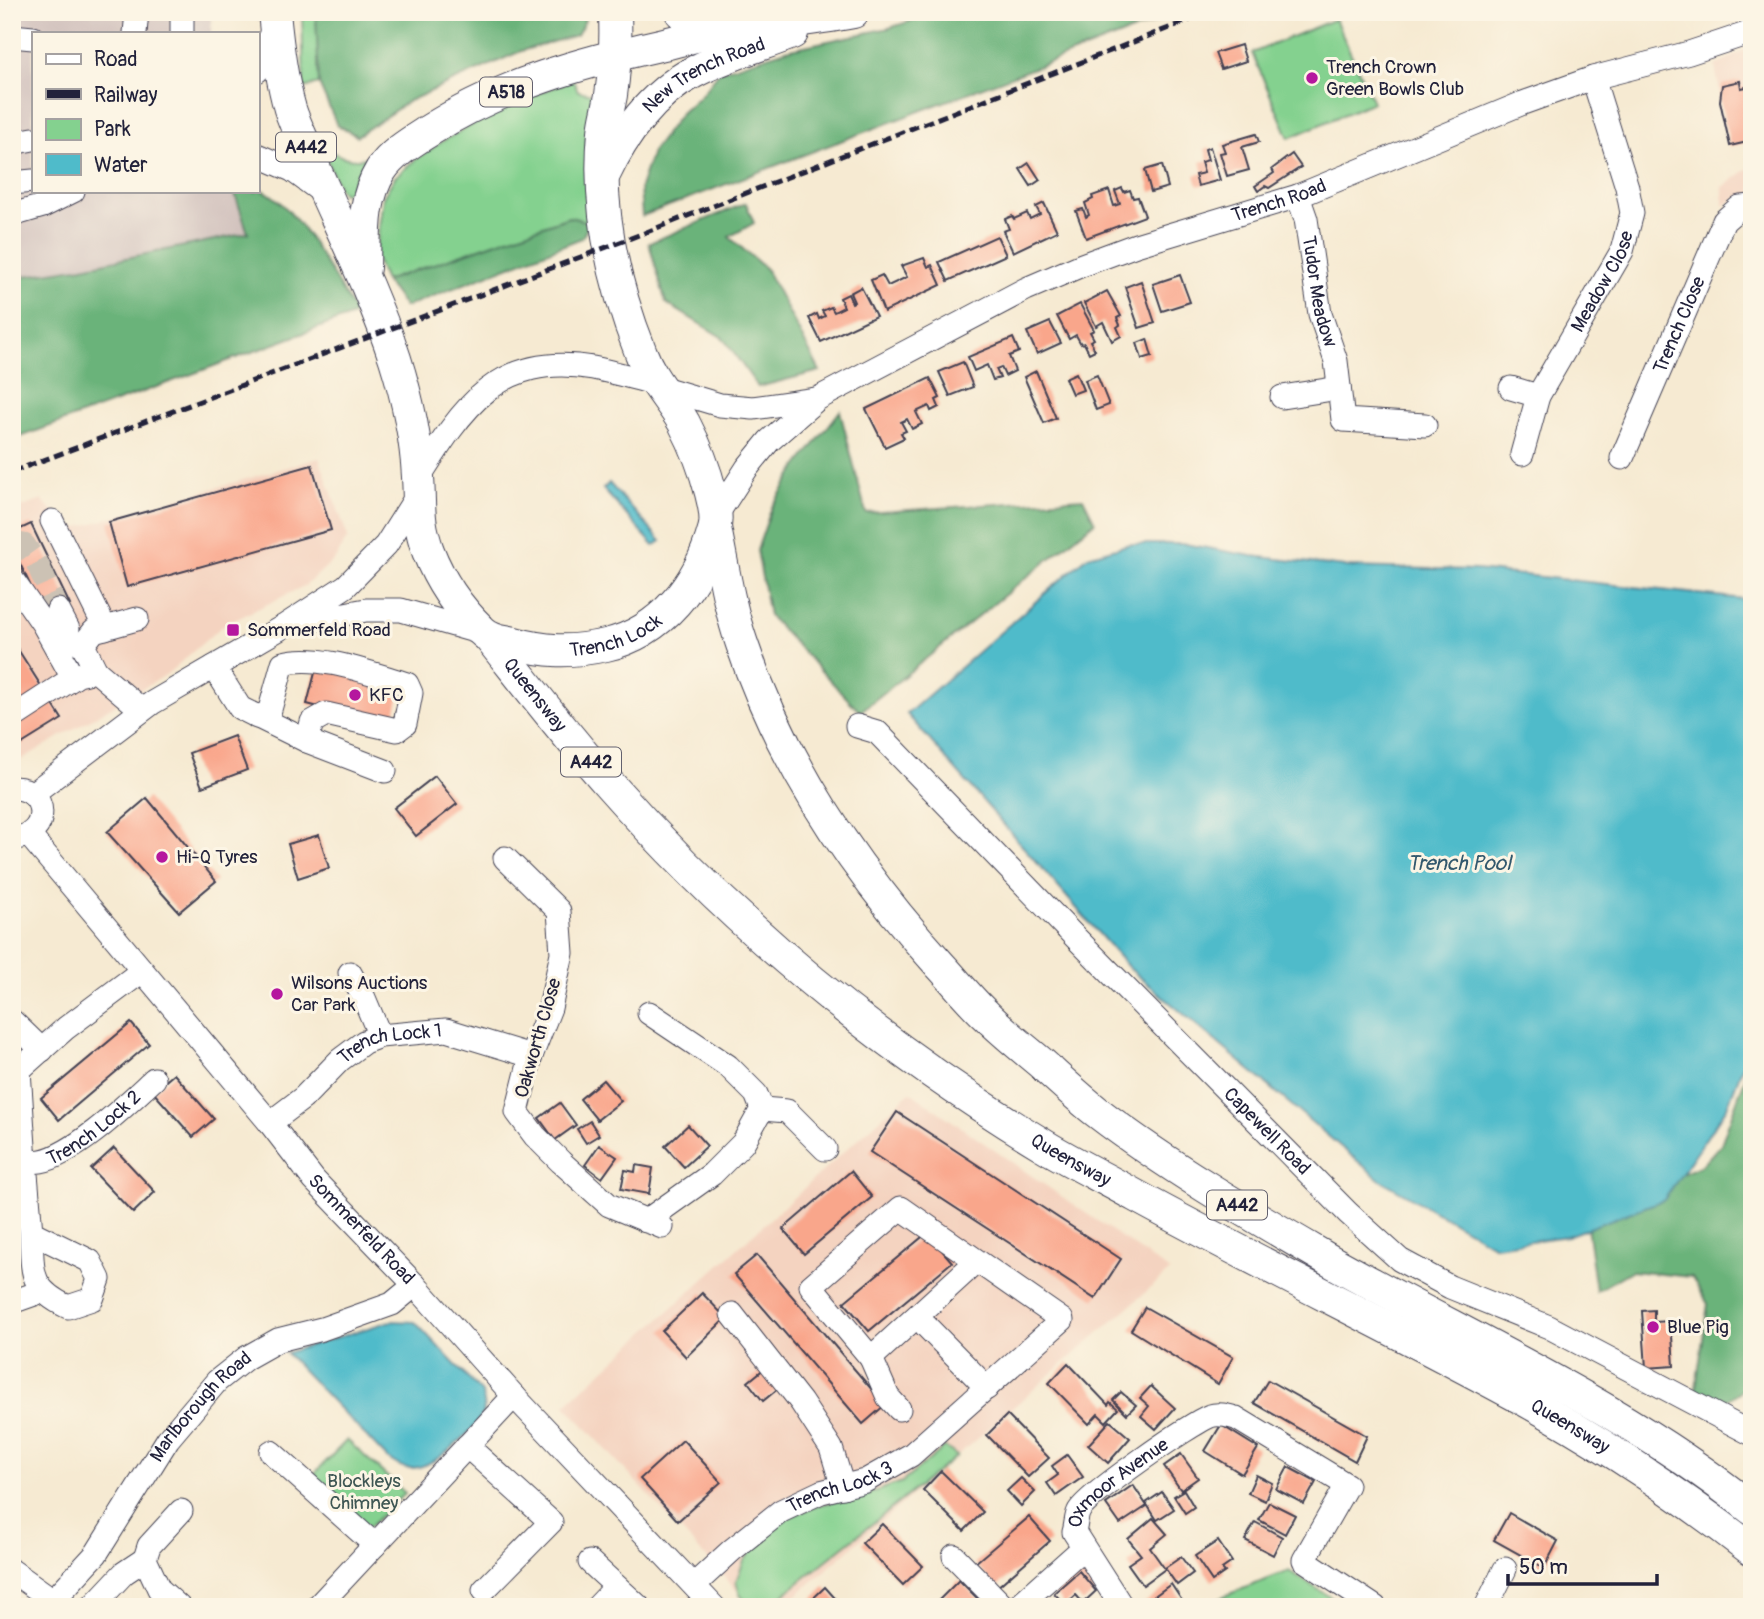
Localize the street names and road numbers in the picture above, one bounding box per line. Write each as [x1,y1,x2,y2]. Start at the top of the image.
street label: New Trench Road [637,32,768,118]
road number: A518 [480,78,532,106]
road number: A442 [276,132,336,162]
street label: Trench Road [1229,174,1330,227]
street label: Meadow Close [1566,228,1639,336]
street label: Tudor Meadow [1297,234,1342,350]
street label: Trench Close [1648,272,1711,377]
street label: Trench Lock [568,609,667,662]
street label: Queensway [498,653,572,737]
road number: A442 [561,748,621,776]
street label: Oakworth Close [509,975,567,1101]
street label: Trench Lock 1 [333,1018,443,1070]
street label: Capewell Road [1219,1082,1316,1180]
street label: Trench Lock 2 [43,1085,146,1171]
street label: Queensway [1026,1128,1115,1192]
street label: Sommerfeld Road [303,1169,420,1290]
road number: A442 [1207,1190,1267,1220]
street label: Marlborough Road [145,1346,257,1466]
street label: Queensway [1526,1393,1614,1459]
street label: Oxmoor Avenue [1063,1432,1174,1529]
street label: Trench Lock 3 [783,1456,897,1519]

